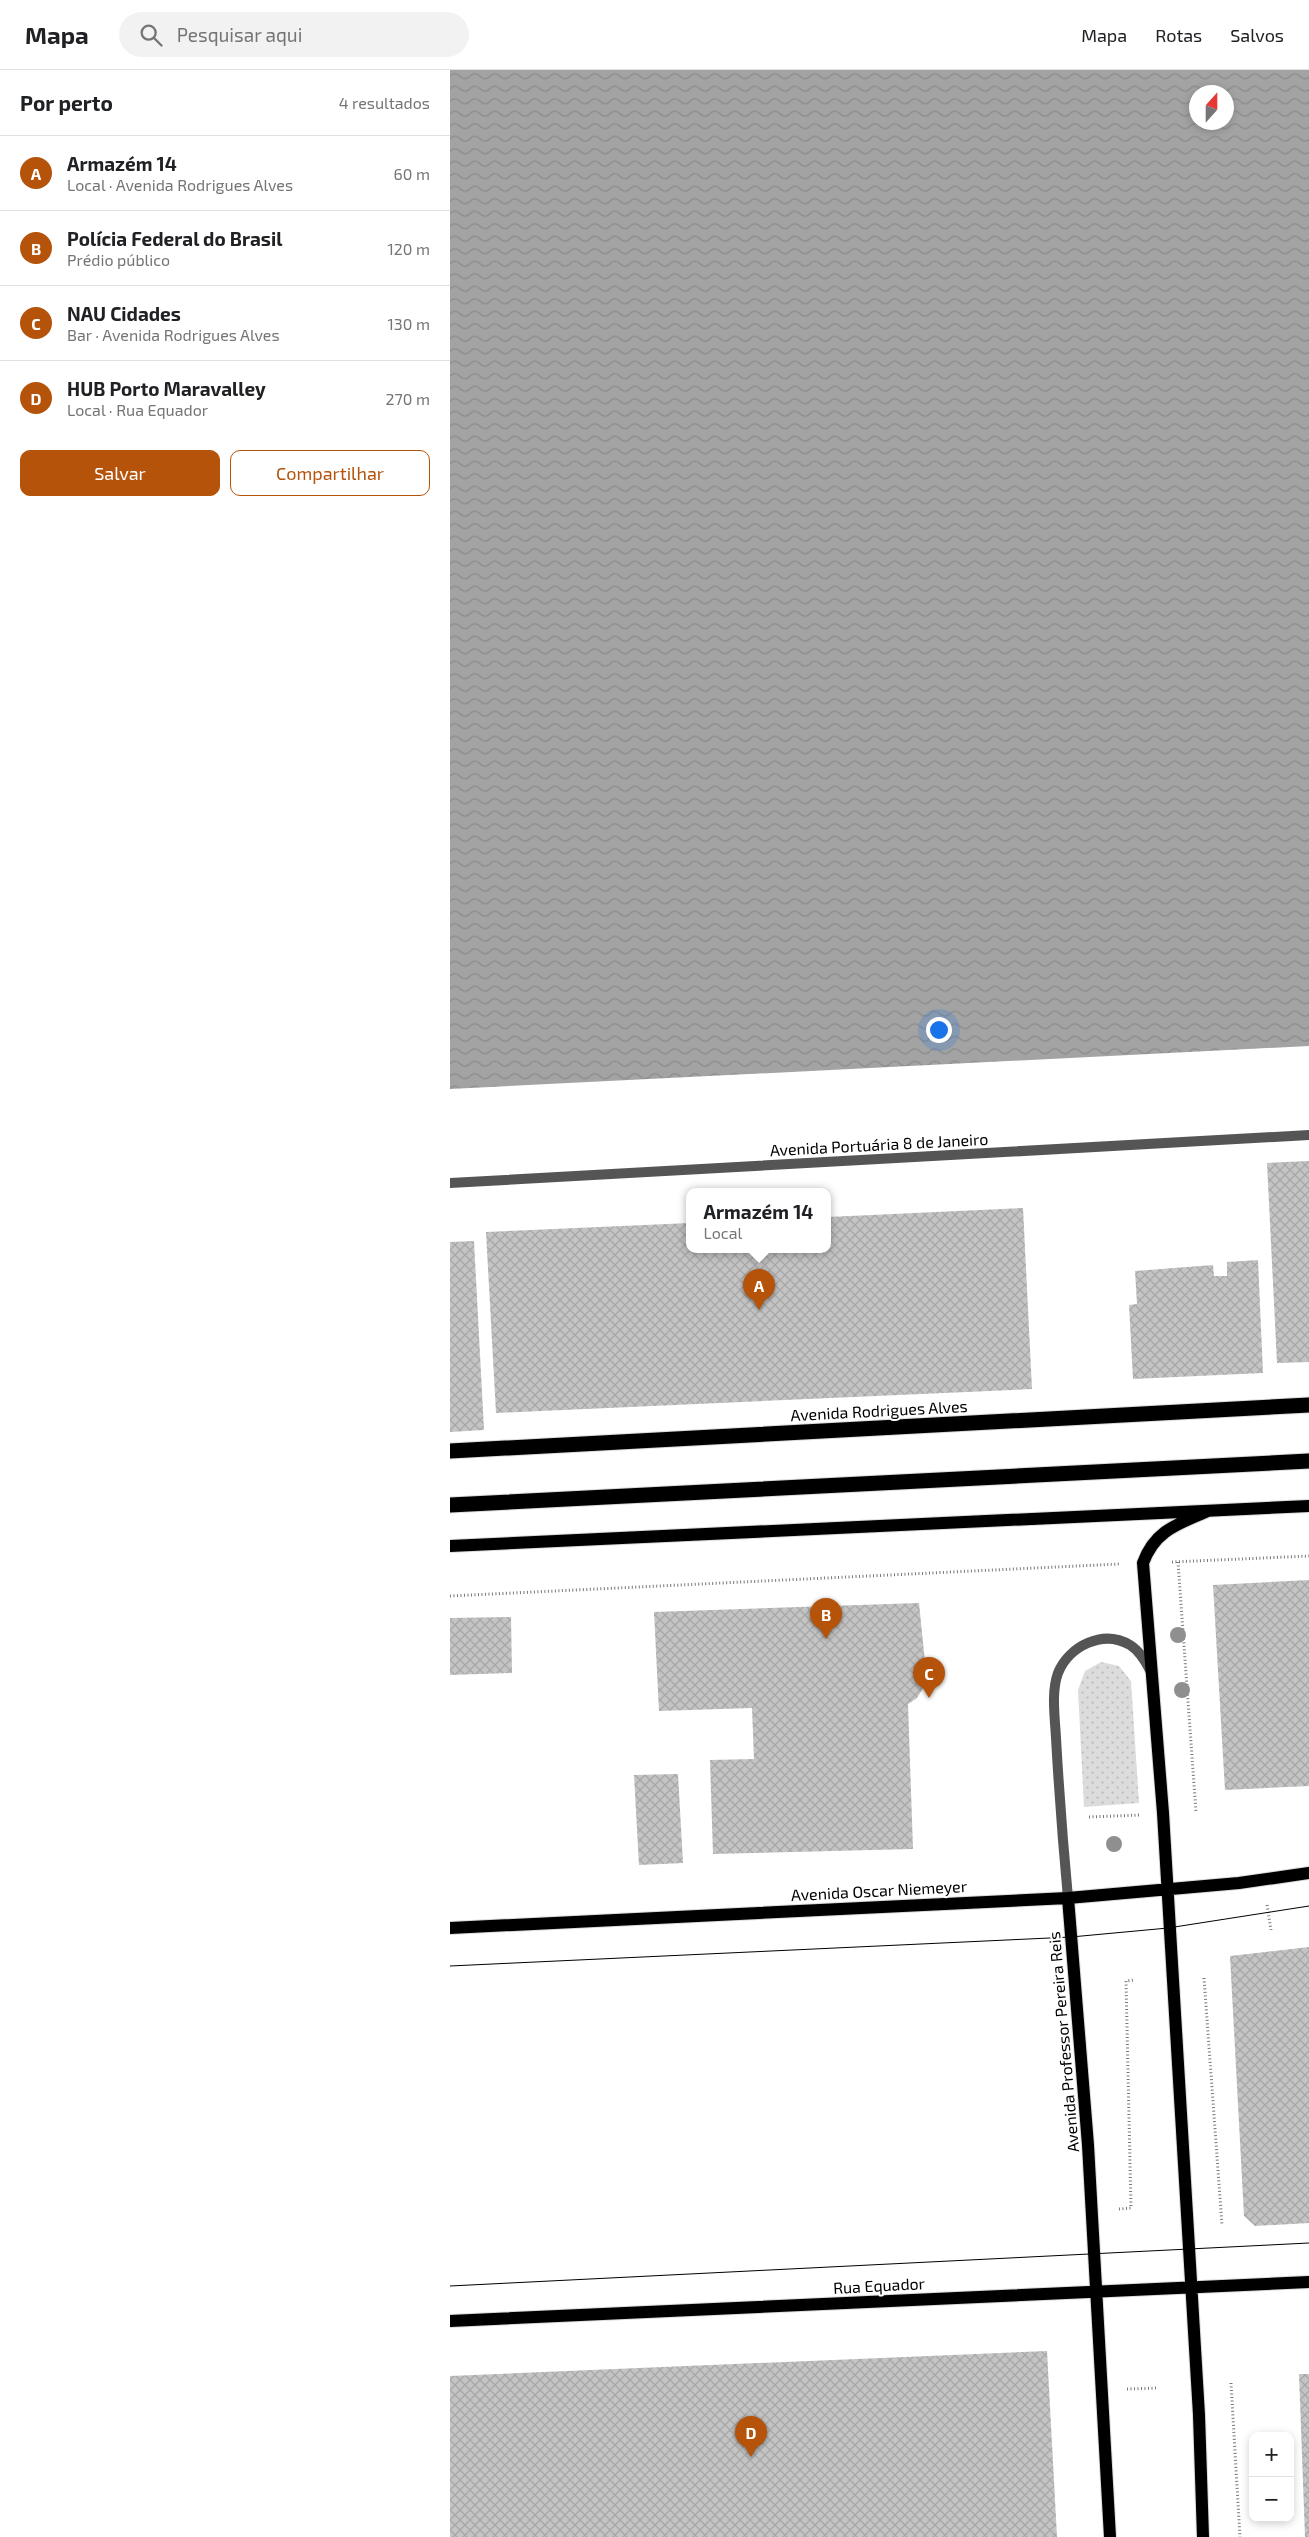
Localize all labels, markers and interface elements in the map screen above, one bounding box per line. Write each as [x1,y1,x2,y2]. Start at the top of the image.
search box [119,12,469,57]
text: Mapa [25,20,89,49]
icon: search [137,21,165,49]
text: Pesquisar aqui [177,23,302,46]
text: Mapa [1081,24,1127,46]
text: Rotas [1155,24,1202,46]
text: Salvos [1230,24,1284,46]
north arrow [1189,85,1234,130]
text: Por perto [20,90,113,115]
text: 4 resultados [339,93,430,112]
text: Armazém 14 [67,152,177,175]
text: A [31,164,41,183]
text: 60 m [394,164,430,183]
text: Local · Avenida Rodrigues Alves [67,175,293,194]
text: Polícia Federal do Brasil [67,227,282,250]
text: B [31,239,41,258]
text: 120 m [387,239,430,258]
text: Prédio público [67,250,170,269]
text: NAU Cidades [67,302,181,325]
text: C [31,314,41,333]
text: 130 m [388,314,430,333]
text: Bar · Avenida Rodrigues Alves [67,325,280,344]
text: HUB Porto Maravalley [67,377,266,400]
text: D [31,389,41,408]
text: 270 m [386,389,430,408]
text: Local · Rua Equador [67,400,208,419]
button: Salvar [20,450,220,496]
button: Compartilhar [230,450,430,496]
your location [926,1017,952,1043]
street label: Avenida Portuária 8 de Janeiro [769,1129,989,1159]
popup [686,1188,831,1253]
text: Armazém 14 [704,1200,813,1223]
text: Local [704,1223,742,1242]
pin: A [743,1269,775,1310]
street label: Avenida Rodrigues Alves [790,1396,968,1424]
pin: B [810,1598,842,1639]
pin: C [913,1657,945,1698]
street label: Avenida Oscar Niemeyer [790,1876,968,1904]
street label: Avenida Professor Pereira Reis [1044,1931,1082,2153]
street label: Rua Equador [833,2273,926,2297]
pin: D [735,2416,767,2457]
map controls [1249,2432,1294,2522]
button: + [1249,2432,1294,2477]
button: − [1249,2477,1294,2522]

